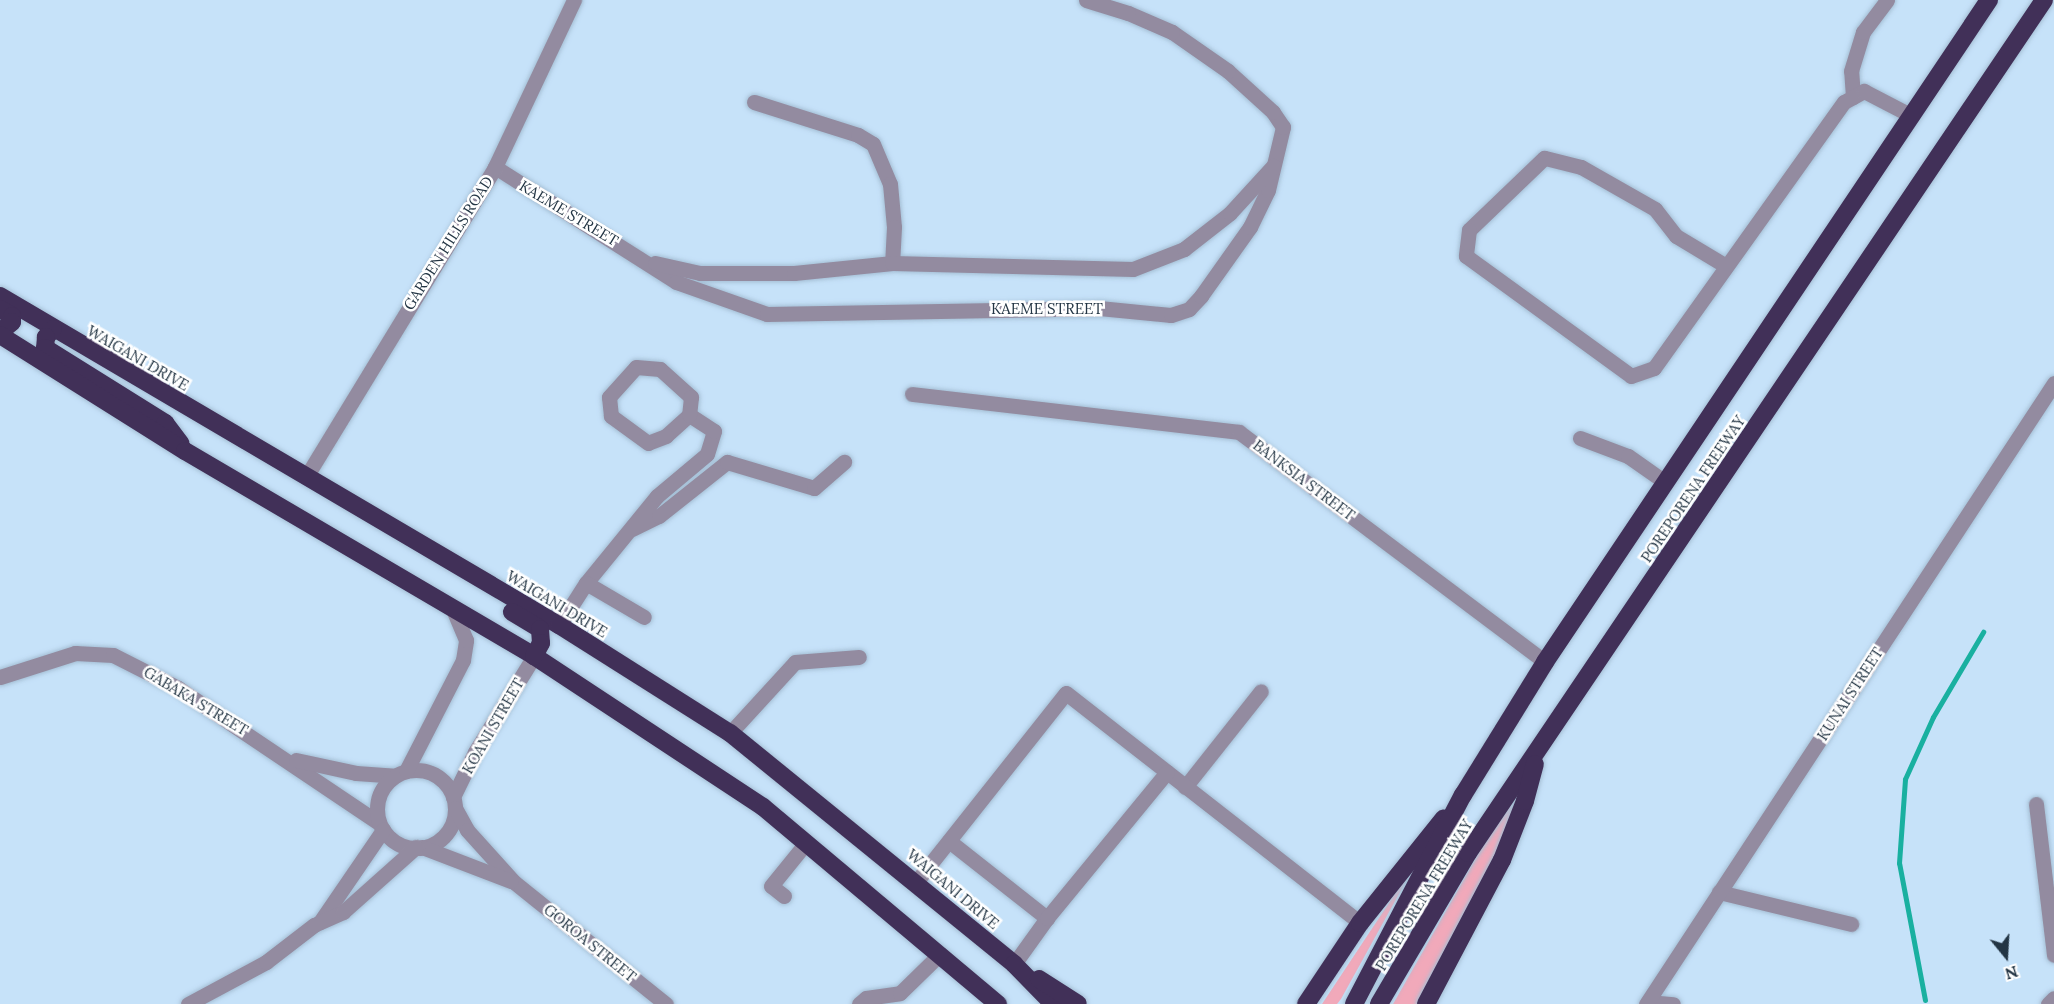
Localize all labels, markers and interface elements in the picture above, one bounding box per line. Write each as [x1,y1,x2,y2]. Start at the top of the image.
street label: GARDEN HILLS ROAD [400,173,496,313]
street label: KAEME STREET [516,176,622,250]
street label: KAEME STREET [991,300,1103,318]
street label: WAIGANI DRIVE [84,322,192,394]
street label: POREPORENA FREEWAY [1637,412,1749,566]
street label: BANKSIA STREET [1250,436,1358,524]
street label: WAIGANI DRIVE [503,567,611,641]
street label: KUNAI STREET [1813,644,1887,744]
street label: GABAKA STREET [141,663,251,739]
street label: KOANI STREET [458,675,528,777]
street label: POREPORENA FREEWAY [1372,816,1476,974]
street label: WAIGANI DRIVE [903,845,1003,933]
street label: GOROA STREET [540,900,640,986]
north arrow [1976,926,2036,986]
text: N [2003,962,2021,985]

